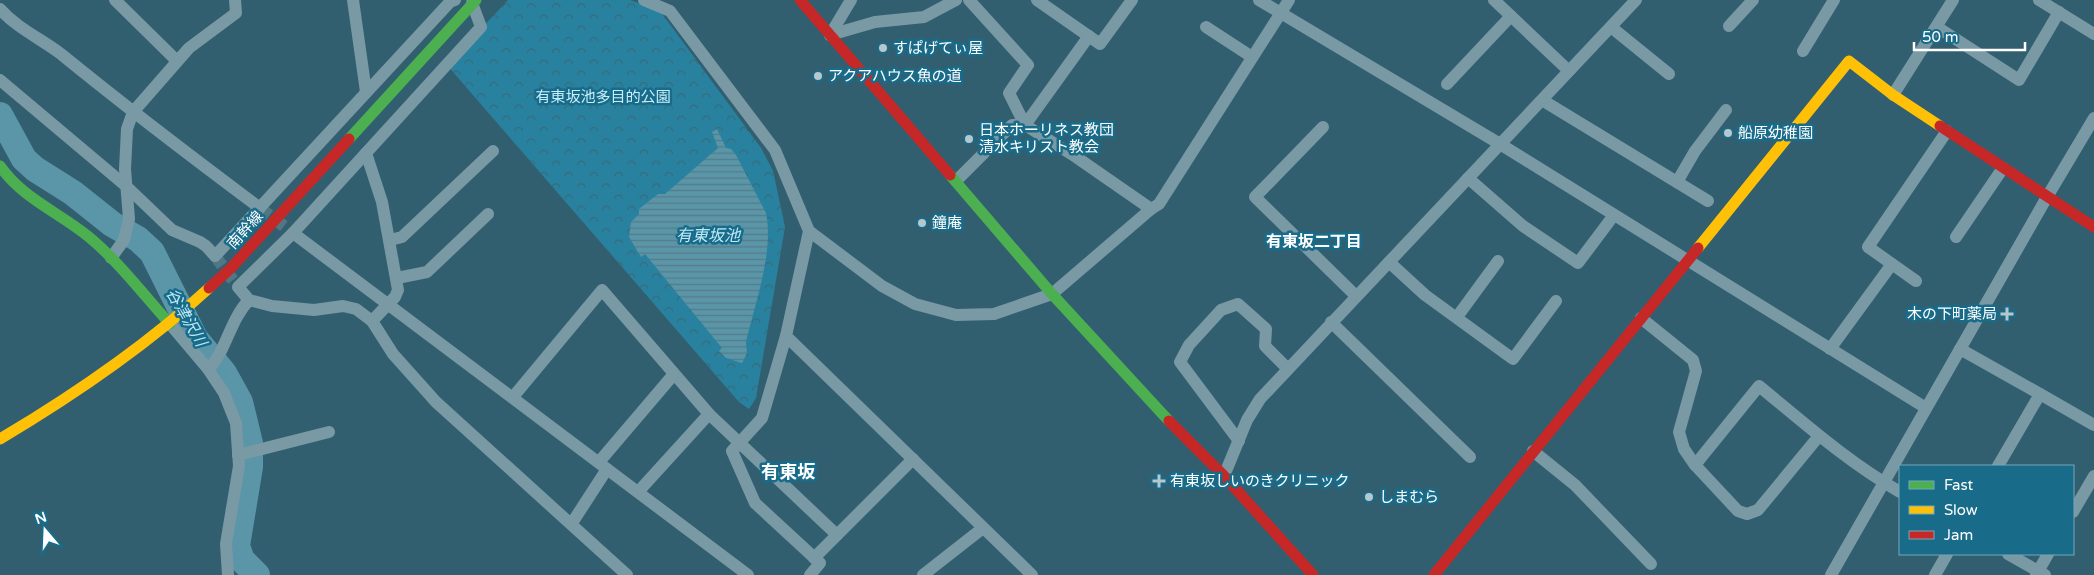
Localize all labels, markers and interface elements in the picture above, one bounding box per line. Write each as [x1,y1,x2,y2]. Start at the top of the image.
scale bar [1914,20,2025,52]
text: 50 m [1922,28,1959,46]
place label: すぱげてぃ屋 [893,39,983,57]
marker: すぱげてぃ屋 [877,42,889,54]
place label: アクアハウス魚の道 [828,67,962,85]
marker: アクアハウス魚の道 [812,70,824,82]
park label: 有東坂池多目的公園 [535,88,671,106]
place label: 日本ホーリネス教団 清水キリスト教会 [979,121,1114,156]
place label: 船原幼稚園 [1738,124,1813,142]
marker: 船原幼稚園 [1722,127,1734,139]
marker: 日本ホーリネス教団 清水キリスト教会 [963,133,975,145]
street label: 南幹線 [223,207,267,253]
place label: 鐘庵 [932,214,962,232]
marker: 鐘庵 [916,217,928,229]
water label: 有東坂池 [676,226,742,246]
district label: 有東坂二丁目 [1266,232,1362,252]
water label: 谷津沢川 [161,285,212,352]
place label: 木の下町薬局 [1907,305,1997,323]
marker: 木の下町薬局 [2001,308,2013,320]
district label: 有東坂 [761,461,816,483]
legend [1899,465,2074,555]
place label: 有東坂しいのきクリニック [1170,472,1350,490]
marker: 有東坂しいのきクリニック [1152,474,1166,488]
text: Fast [1944,476,1974,494]
place label: しまむら [1379,488,1439,506]
marker: しまむら [1363,491,1375,503]
text: Slow [1944,501,1978,519]
north arrow [20,505,70,555]
text: N [33,508,49,528]
text: Jam [1944,526,1973,544]

